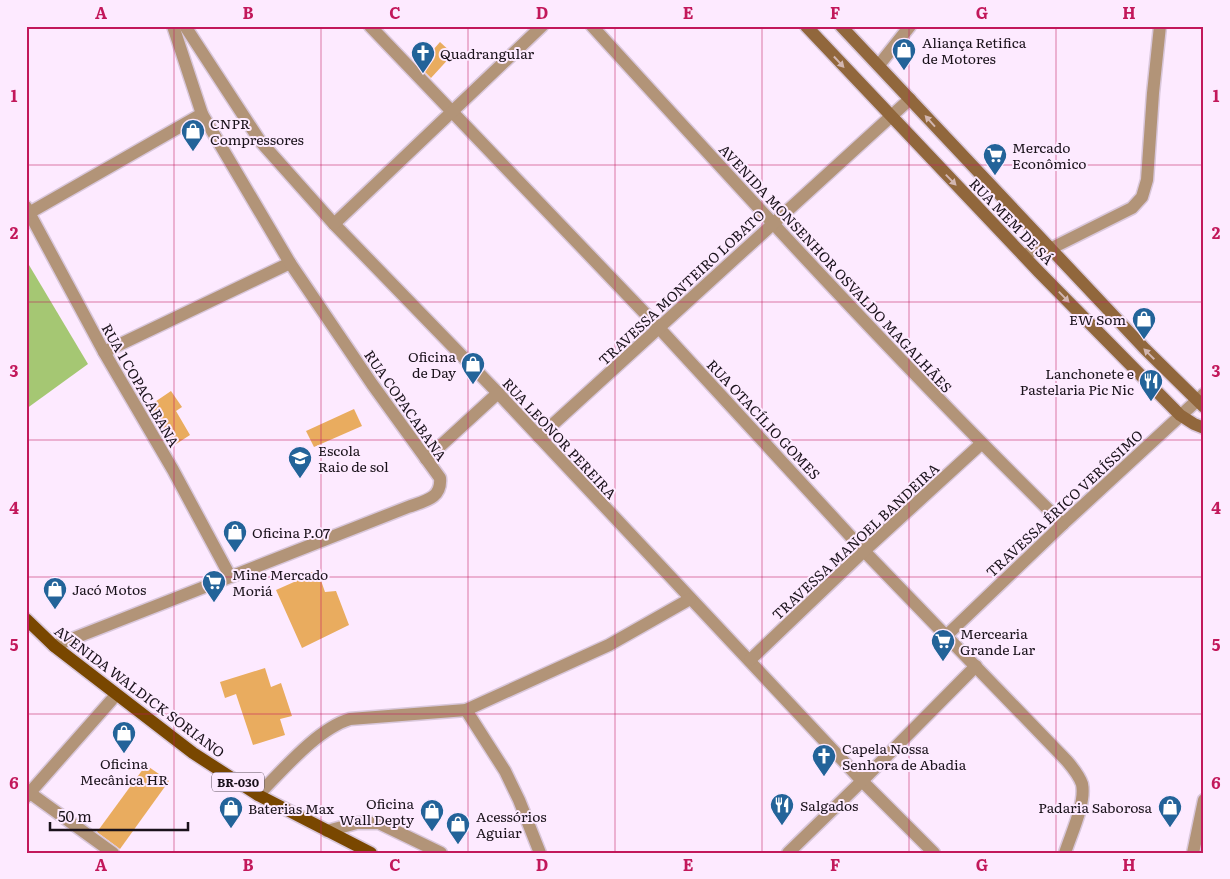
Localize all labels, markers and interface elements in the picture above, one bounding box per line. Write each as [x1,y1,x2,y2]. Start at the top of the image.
text: A [95,0,107,24]
text: B [242,0,254,24]
text: C [389,0,401,24]
text: D [536,0,548,24]
text: E [683,0,694,24]
text: F [830,0,840,24]
text: G [976,0,988,24]
text: H [1122,0,1136,24]
place label: Aliança Retifica de Motores [922,32,1027,68]
shop icon: Aliança Retifica de Motores [891,37,917,71]
church icon: Quadrangular [410,40,436,74]
place label: Quadrangular [440,43,535,63]
one-way arrow [833,56,845,68]
text: 1 [11,83,18,107]
text: 1 [1213,83,1220,107]
place label: CNPR Compressores [210,113,304,149]
one-way arrow [924,115,936,127]
shop icon: CNPR Compressores [180,118,206,152]
place label: Mercado Econômico [1012,137,1087,173]
street label: AVENIDA MONSENHOR OSVALDO MAGALHÃES [715,139,957,397]
supermarket icon: Mercado Econômico [982,142,1008,176]
one-way arrow [945,173,957,185]
street label: RUA MEM DE SÁ [965,173,1059,269]
street label: TRAVESSA MONTEIRO LOBATO [594,205,768,369]
text: 2 [10,220,19,244]
text: 2 [1212,220,1221,244]
one-way arrow [1058,291,1070,303]
shop icon: EW Som [1131,306,1157,340]
place label: EW Som [1069,309,1126,329]
street label: RUA 1 COPACABANA [97,320,185,451]
street label: RUA COPACABANA [360,346,452,465]
place label: Oficina de Day [408,346,457,382]
one-way arrow [1144,348,1156,360]
shop icon: Oficina de Day [460,351,486,385]
street label: RUA OTACÍLIO GOMES [703,355,825,483]
text: 3 [10,358,19,382]
text: 3 [1212,358,1221,382]
place label: Lanchonete e Pastelaria Pic Nic [1020,363,1134,399]
restaurant icon: Lanchonete e Pastelaria Pic Nic [1138,368,1164,402]
street label: RUA LEONOR PEREIRA [499,373,622,503]
street label: TRAVESSA ÉRICO VERÍSSIMO [981,425,1147,581]
place label: Escola Raio de sol [318,440,389,476]
school or university icon: Escola Raio de sol [287,445,313,479]
street label: TRAVESSA MANOEL BANDEIRA [767,457,944,624]
text: 4 [9,495,19,519]
text: 4 [1211,495,1221,519]
shop icon: Oficina P.07 [222,519,248,553]
place label: Oficina P.07 [252,522,330,542]
place label: Mine Mercado Moriá [232,564,328,600]
supermarket icon: Mine Mercado Moriá [201,569,227,603]
shop icon: Jacó Motos [42,576,68,610]
place label: Jacó Motos [72,579,146,599]
street label: AVENIDA WALDICK SORIANO [51,620,229,762]
place label: Mercearia Grande Lar [960,623,1036,659]
supermarket icon: Mercearia Grande Lar [930,628,956,662]
text: 5 [10,632,19,656]
text: 5 [1212,632,1221,656]
shop icon: Oficina Mecânica HR [111,720,137,754]
place label: Capela Nossa Senhora de Abadia [842,738,967,774]
church icon: Capela Nossa Senhora de Abadia [811,743,837,777]
place label: Oficina Mecânica HR [80,753,168,789]
text: 6 [9,770,19,794]
text: 6 [1211,770,1221,794]
road number: BR-030 [212,772,264,792]
restaurant icon: Salgados [769,792,795,826]
place label: Oficina Wall Depty [339,793,415,829]
shop icon: Padaria Saborosa [1157,794,1183,828]
shop icon: Baterias Max [218,795,244,829]
place label: Salgados [800,795,858,815]
place label: Padaria Saborosa [1038,797,1152,817]
place label: Baterias Max [248,798,334,818]
shop icon: Oficina Wall Depty [419,798,445,832]
scale bar [50,799,188,831]
text: 50 m [58,804,92,827]
place label: Acessórios Aguiar [476,806,547,842]
shop icon: Acessórios Aguiar [445,811,471,845]
text: A [95,852,107,876]
text: B [242,852,254,876]
text: C [389,852,401,876]
text: D [536,852,548,876]
text: E [683,852,694,876]
text: F [830,852,840,876]
text: G [976,852,988,876]
text: H [1122,852,1136,876]

